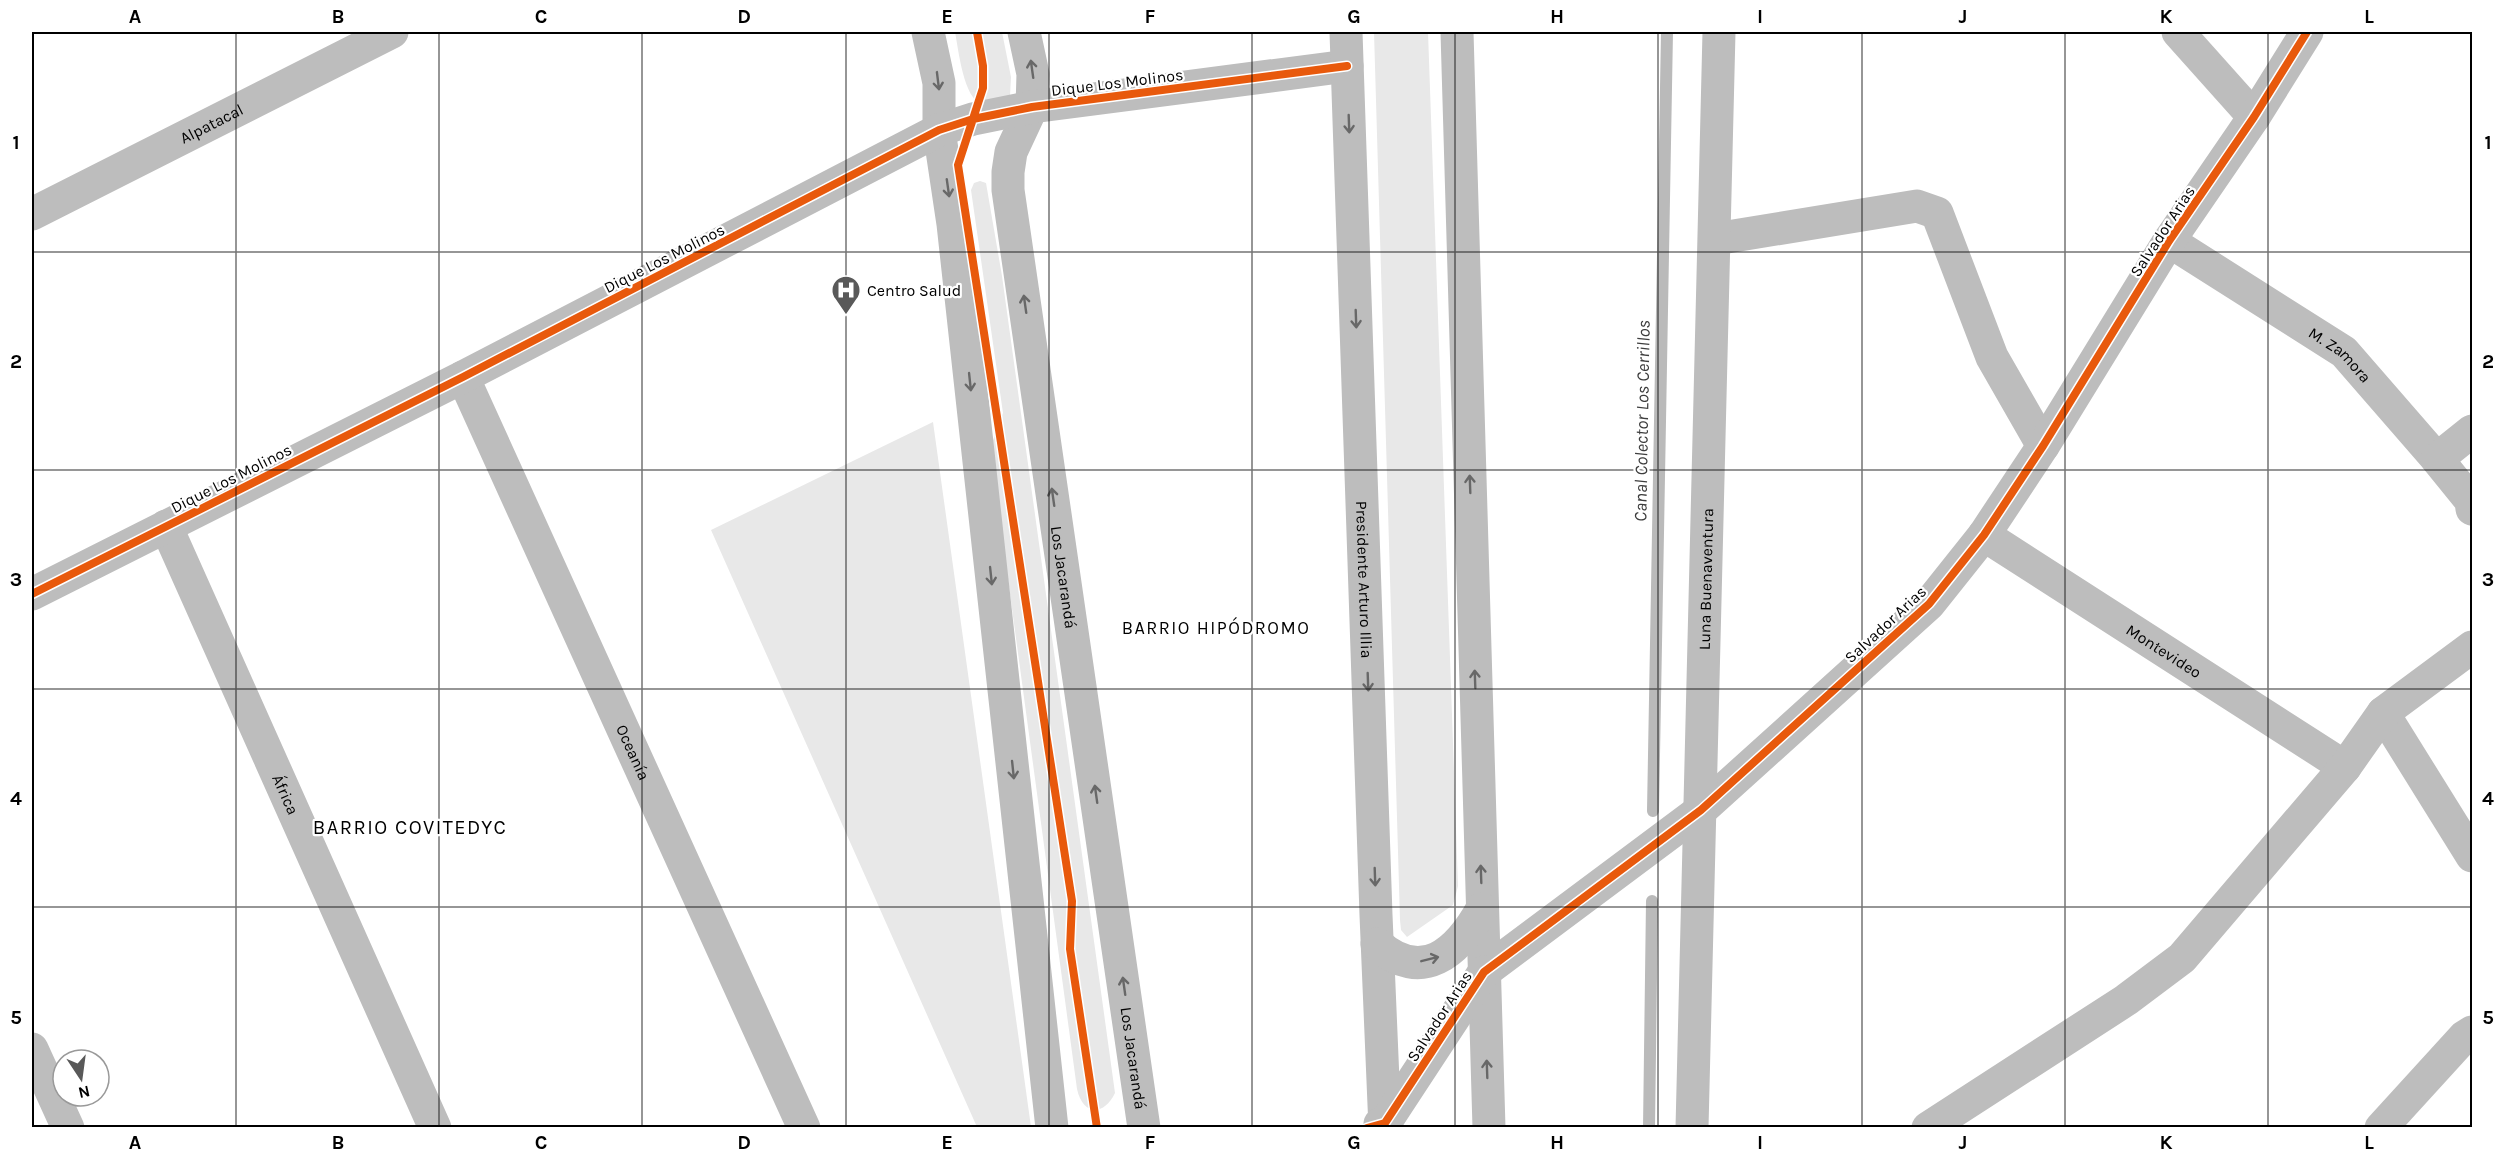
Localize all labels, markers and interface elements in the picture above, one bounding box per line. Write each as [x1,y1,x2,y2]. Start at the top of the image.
text: A [129,5,142,28]
text: B [332,5,344,28]
text: C [535,5,547,28]
text: D [737,5,751,28]
text: E [941,5,953,28]
text: F [1145,5,1156,28]
text: G [1347,5,1361,28]
text: H [1550,5,1564,28]
text: I [1757,5,1763,28]
text: J [1959,5,1967,28]
text: K [2159,5,2173,28]
text: L [2364,5,2374,28]
one-way arrow [1026,60,1037,79]
street label: Dique Los Molinos [1050,65,1184,100]
one-way arrow [932,70,943,90]
street label: Alpatacal [177,100,246,148]
one-way arrow [1344,114,1355,134]
text: 1 [12,131,20,154]
text: 1 [2484,131,2492,154]
one-way arrow [942,178,953,198]
street label: Salvador Arias [2126,182,2199,280]
street label: Dique Los Molinos [601,220,728,297]
hospital icon: Centro Salud [830,274,862,316]
place label: Centro Salud [867,281,961,300]
one-way arrow [1019,294,1030,314]
one-way arrow [1350,309,1361,329]
water label: Canal Colector Los Cerrillos [1629,320,1655,522]
street label: M. Zamora [2305,323,2375,387]
text: 2 [10,350,22,373]
text: 2 [2482,350,2494,373]
one-way arrow [965,371,976,391]
street label: Dique Los Molinos [168,440,295,517]
one-way arrow [1464,475,1475,495]
one-way arrow [1047,487,1058,507]
street label: Presidente Arturo Illia [1352,501,1376,659]
street label: Luna Buenaventura [1695,508,1717,650]
street label: Los Jacarandá [1047,525,1080,630]
one-way arrow [986,565,997,585]
text: 3 [10,568,22,591]
text: 3 [2482,568,2494,591]
street label: Salvador Arias [1841,582,1930,667]
district label: BARRIO HIPÓDROMO [1122,616,1310,639]
street label: Montevideo [2123,620,2205,682]
one-way arrow [1470,670,1481,690]
one-way arrow [1362,672,1374,692]
street label: Oceanía [612,722,654,783]
one-way arrow [1008,759,1019,779]
street label: África [268,772,303,818]
one-way arrow [1090,784,1101,804]
text: 4 [10,787,22,810]
text: 4 [2482,787,2494,810]
district label: BARRIO COVITEDYC [313,816,507,839]
one-way arrow [1475,865,1487,885]
one-way arrow [1369,867,1380,887]
one-way arrow [1420,953,1439,965]
street label: Salvador Arias [1403,967,1476,1065]
one-way arrow [1118,977,1129,997]
text: 5 [10,1006,22,1029]
street label: Los Jacarandá [1117,1006,1150,1111]
text: 5 [2482,1006,2494,1029]
north arrow [51,1048,111,1108]
one-way arrow [1481,1060,1492,1080]
text: N [77,1082,92,1103]
text: A [129,1131,142,1154]
text: B [332,1131,344,1154]
text: C [535,1131,547,1154]
text: D [737,1131,751,1154]
text: E [941,1131,953,1154]
text: F [1145,1131,1156,1154]
text: G [1347,1131,1361,1154]
text: H [1550,1131,1564,1154]
text: I [1757,1131,1763,1154]
text: J [1959,1131,1967,1154]
text: K [2159,1131,2173,1154]
text: L [2364,1131,2374,1154]

